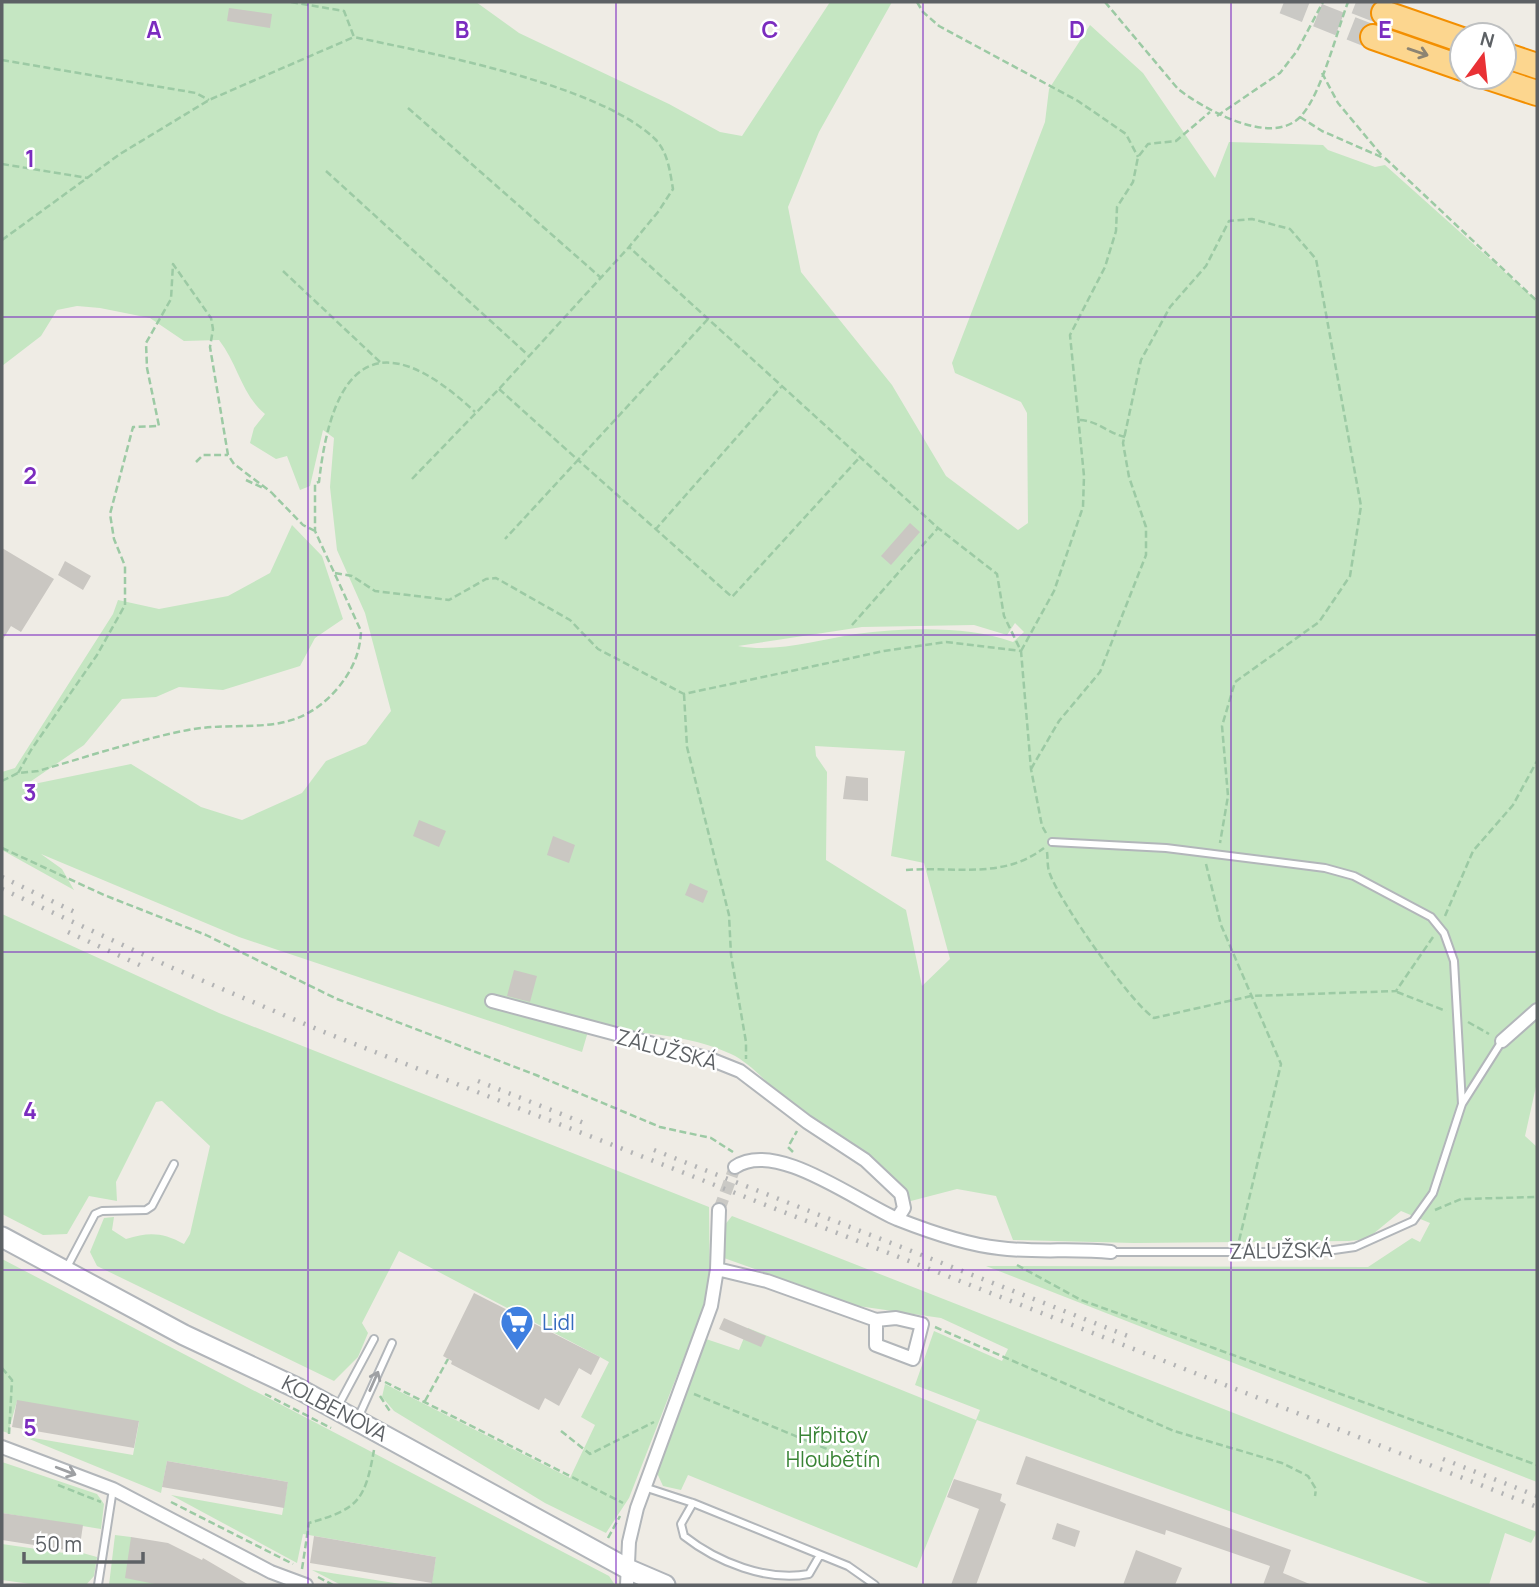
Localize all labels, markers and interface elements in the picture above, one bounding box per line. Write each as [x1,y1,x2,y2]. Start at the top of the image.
text: A [146,13,162,45]
text: B [455,13,469,45]
text: C [762,13,779,45]
text: D [1069,13,1085,45]
text: E [1378,13,1392,45]
north arrow [1448,21,1518,91]
text: N [1477,25,1497,54]
one-way arrow [1406,47,1428,60]
text: 1 [25,142,35,174]
text: 2 [23,459,37,491]
text: 3 [23,776,37,808]
street label: ZÁLUŽSKÁ [613,1022,721,1076]
text: 4 [23,1094,37,1126]
street label: ZÁLUŽSKÁ [1229,1235,1333,1265]
supermarket icon: Lidl [498,1303,536,1352]
place label: Lidl [542,1308,575,1336]
street label: KOLBENOVA [277,1368,393,1448]
one-way arrow [368,1371,381,1392]
text: 5 [23,1411,37,1443]
park label: Hřbitov Hloubětín [786,1421,880,1473]
one-way arrow [54,1466,76,1479]
scale bar [24,1520,144,1564]
text: 50 m [35,1530,82,1558]

